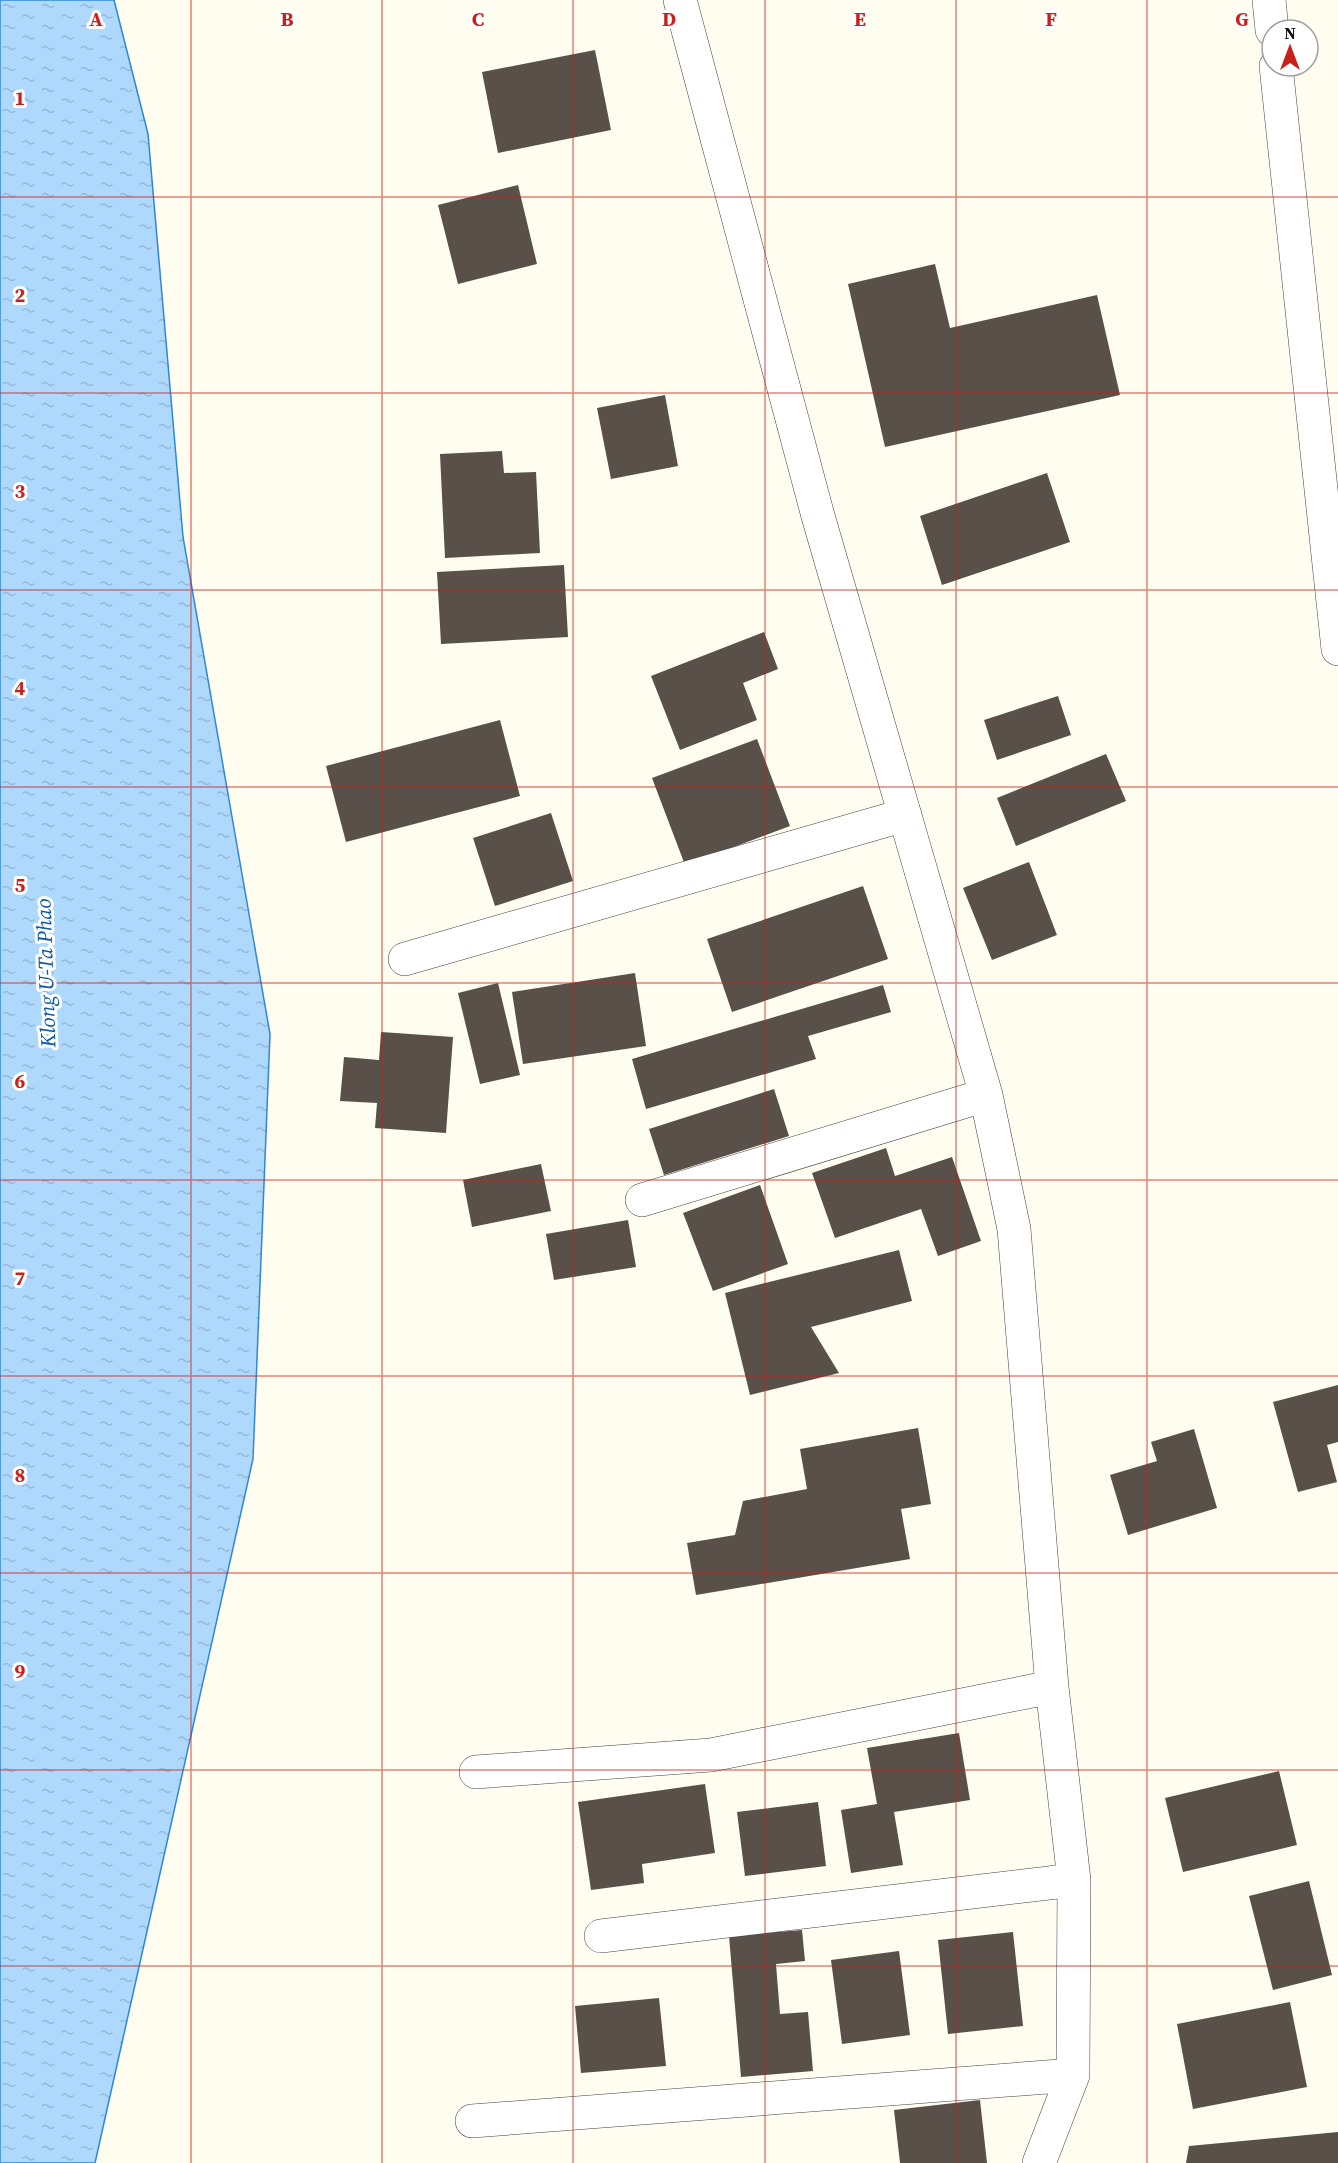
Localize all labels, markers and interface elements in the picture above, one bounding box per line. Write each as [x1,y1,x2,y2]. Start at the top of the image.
text: A [89,5,103,33]
text: B [280,5,294,33]
text: C [472,5,484,33]
text: D [662,5,676,33]
text: E [854,5,866,33]
text: F [1045,5,1057,33]
text: G [1235,5,1249,33]
north arrow [1260,18,1320,78]
text: N [1284,22,1296,44]
text: 1 [15,84,25,112]
text: 2 [15,281,26,309]
text: 3 [15,477,26,505]
text: 4 [15,674,26,702]
text: 5 [15,871,26,899]
water label: Klong U-Ta Phao [28,898,63,1049]
text: 6 [15,1067,26,1095]
text: 7 [15,1264,26,1292]
text: 8 [15,1461,25,1489]
text: 9 [15,1657,26,1685]

